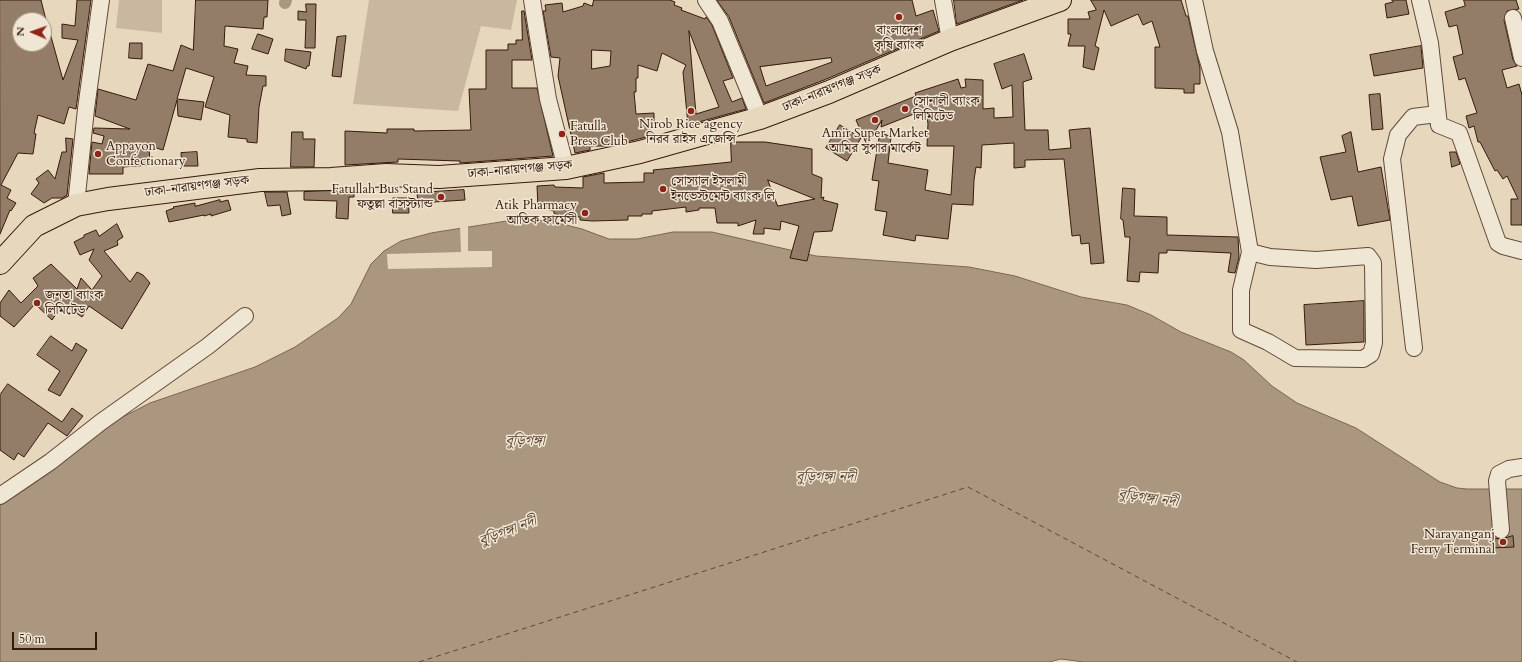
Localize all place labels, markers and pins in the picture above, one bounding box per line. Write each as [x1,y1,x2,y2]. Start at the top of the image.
marker: বাংলাদেশ কৃষি ব্যাংক [894,12,904,22]
place label: বাংলাদেশ কৃষি ব্যাংক [874,23,924,54]
place label: সোনালী ব্যাংক লিমিটেড [913,94,980,125]
marker: সোনালী ব্যাংক লিমিটেড [900,104,910,114]
marker: Nirob Rice agency নিরব রাইস এজেন্সি [686,106,696,116]
marker: Amir Super Market আমির সুপার মার্কেট [870,115,880,125]
place label: Nirob Rice agency নিরব রাইস এজেন্সি [639,117,743,148]
place label: Fatulla Press Club [570,119,628,150]
place label: Amir Super Market আমির সুপার মার্কেট [822,126,928,157]
marker: Fatulla Press Club [557,129,567,139]
place label: Appayon Confectionary [106,139,186,170]
marker: Appayon Confectionary [93,149,103,159]
place label: সোস্যাল ইসলামী ইনভেস্টমেন্ট ব্যাংক লি [671,174,775,205]
place label: Fatullah Bus Stand ফতুল্লা বাসস্ট্যান্ড [332,182,433,213]
marker: সোস্যাল ইসলামী ইনভেস্টমেন্ট ব্যাংক লি [658,184,668,194]
marker: Fatullah Bus Stand ফতুল্লা বাসস্ট্যান্ড [436,192,446,202]
place label: Atik Pharmacy আতিক ফার্মেসী [495,198,577,229]
marker: Atik Pharmacy আতিক ফার্মেসী [580,208,590,218]
place label: জনতা ব্যাংক লিমিটেড [45,288,103,319]
marker: জনতা ব্যাংক লিমিটেড [32,298,42,308]
place label: Narayanganj Ferry Terminal [1411,527,1495,558]
marker: Narayanganj Ferry Terminal [1498,537,1508,547]

